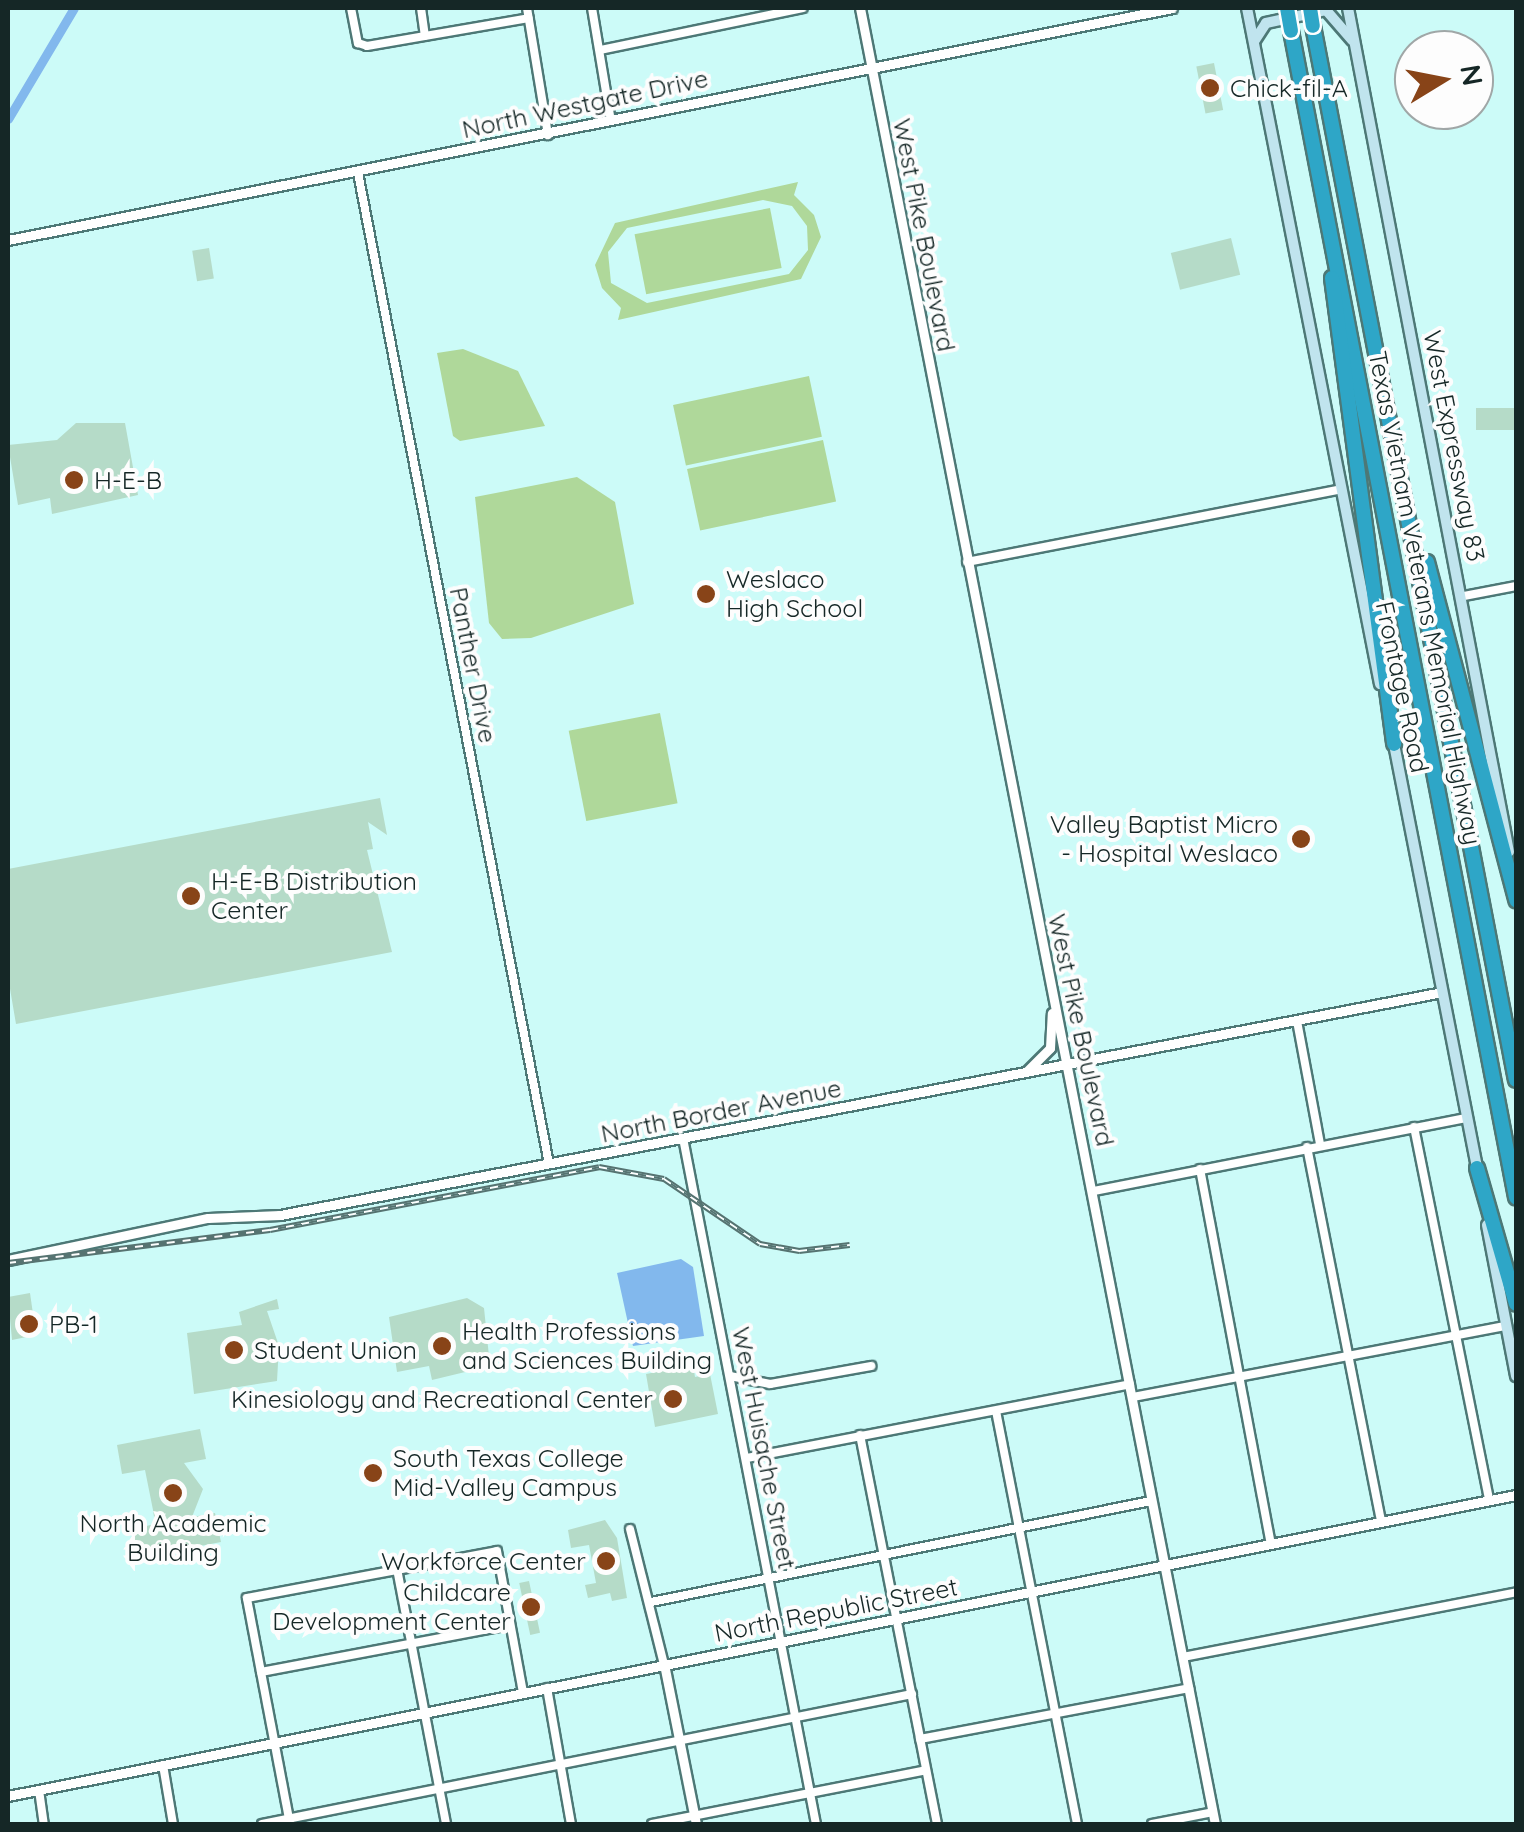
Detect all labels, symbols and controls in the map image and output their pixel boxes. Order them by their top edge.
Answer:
north arrow [1394,30,1494,130]
text: N [1453,62,1491,88]
street label: North Westgate Drive [459,63,711,145]
place label: Chick-fil-A [1230,73,1348,103]
marker: Chick-fil-A [1199,77,1221,99]
street label: West Pike Boulevard [887,116,961,354]
street label: West Expressway 83 [1417,328,1491,564]
street label: Texas Vietnam Veterans Memorial Highway [1362,348,1488,848]
place label: H-E-B [94,465,162,495]
marker: H-E-B [63,469,85,491]
place label: Weslaco High School [726,565,863,624]
marker: Weslaco High School [695,583,717,605]
street label: Panther Drive [443,585,503,745]
street label: Frontage Road [1369,599,1435,775]
place label: Valley Baptist Micro - Hospital Weslaco [1050,810,1278,869]
marker: Valley Baptist Micro - Hospital Weslaco [1288,826,1314,852]
place label: H-E-B Distribution Center [211,867,417,926]
marker: H-E-B Distribution Center [180,885,202,907]
street label: West Pike Boulevard [1042,911,1120,1149]
street label: North Border Avenue [598,1073,844,1149]
place label: PB-1 [49,1309,98,1339]
marker: PB-1 [18,1313,40,1335]
place label: Health Professions and Sciences Building [462,1317,712,1376]
street label: West Huisache Street [726,1324,802,1572]
place label: Student Union [254,1335,417,1365]
marker: Health Professions and Sciences Building [431,1335,453,1357]
marker: Student Union [223,1339,245,1361]
place label: Kinesiology and Recreational Center [231,1384,653,1414]
marker: Kinesiology and Recreational Center [662,1388,684,1410]
place label: South Texas College Mid-Valley Campus [393,1444,624,1503]
marker: South Texas College Mid-Valley Campus [362,1462,384,1484]
marker: North Academic Building [162,1482,184,1504]
place label: North Academic Building [79,1509,267,1568]
place label: Workforce Center [381,1546,586,1576]
marker: Workforce Center [595,1550,617,1572]
street label: North Republic Street [712,1572,960,1648]
place label: Childcare Development Center [272,1578,511,1637]
marker: Childcare Development Center [520,1596,542,1618]

